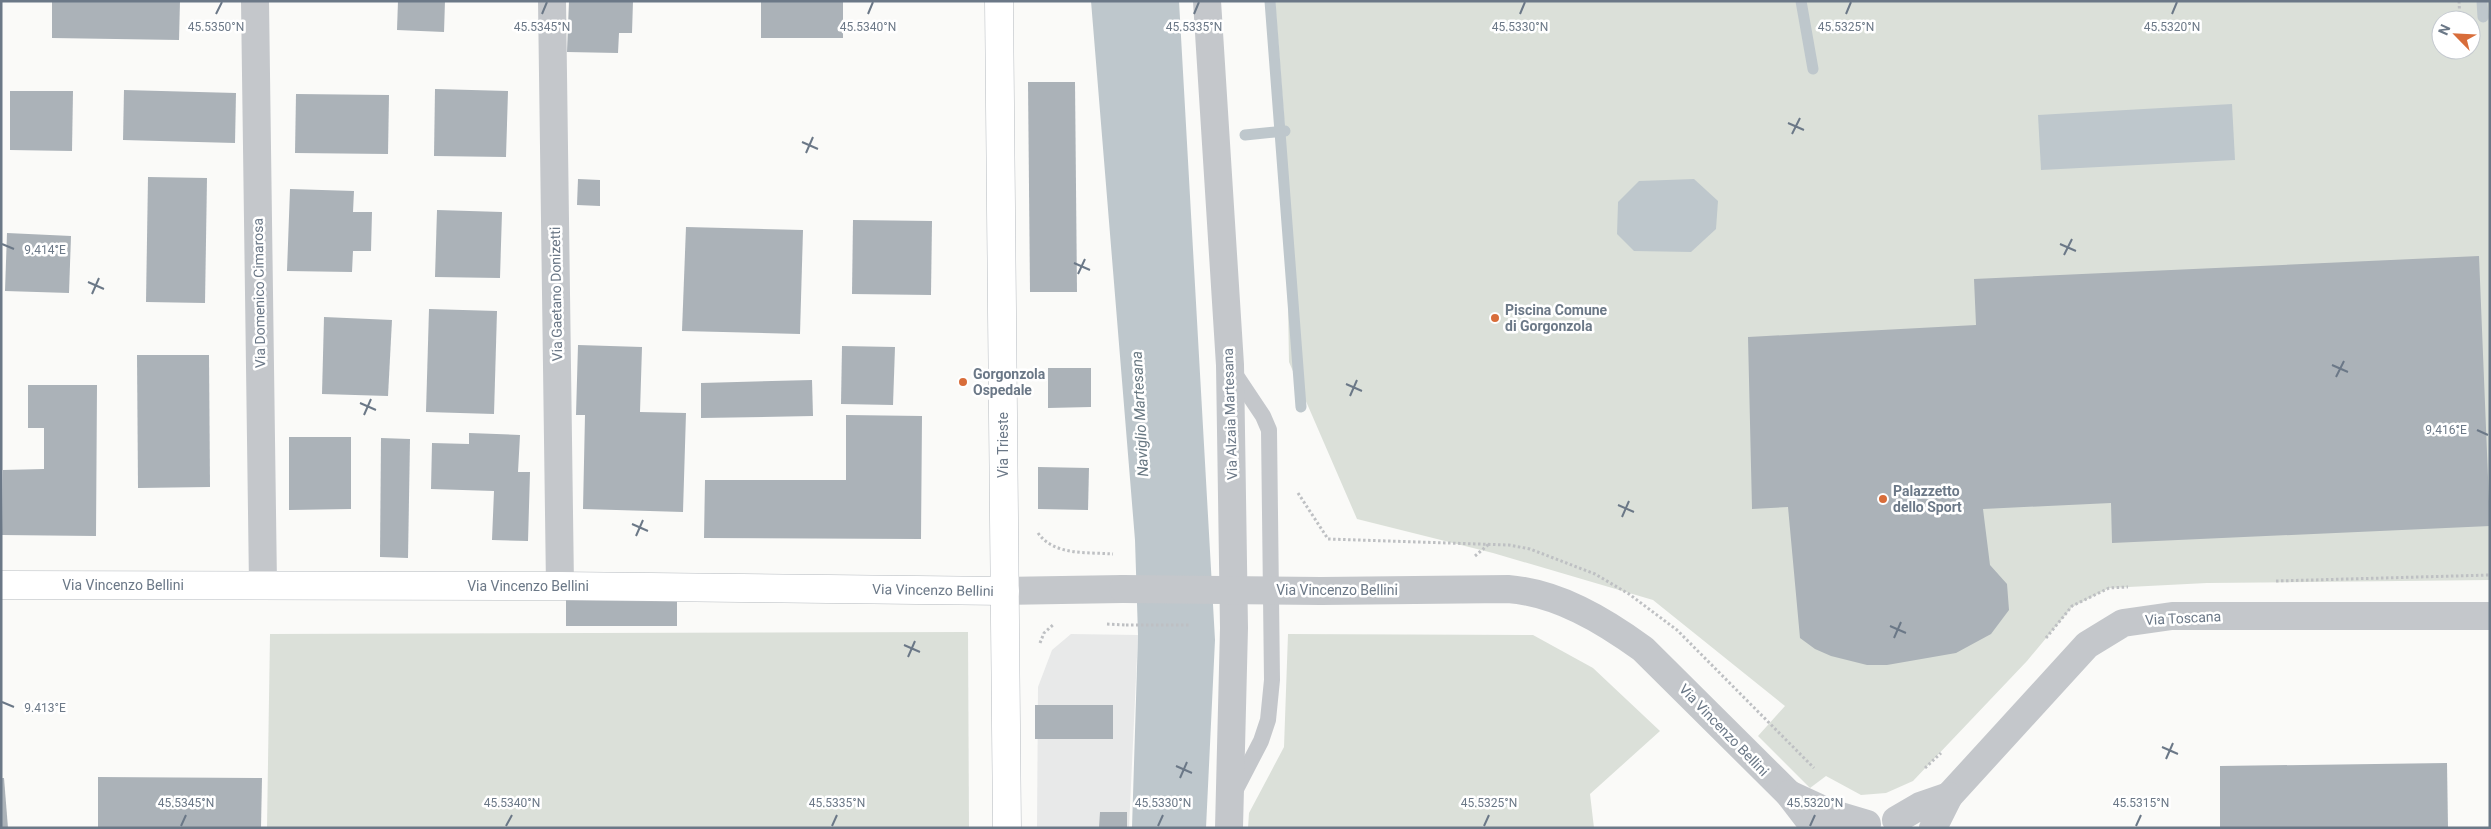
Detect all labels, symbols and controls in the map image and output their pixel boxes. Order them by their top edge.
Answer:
north arrow [2431,10,2481,60]
text: 45.5350°N [188,20,244,34]
text: 45.5345°N [514,20,570,34]
text: 45.5340°N [840,20,896,34]
text: 45.5335°N [1166,20,1222,34]
text: 45.5330°N [1492,20,1548,34]
text: 45.5325°N [1818,20,1874,34]
text: 45.5320°N [2144,20,2200,34]
text: N [2435,22,2453,37]
street label: Via Domenico Cimarosa [250,218,268,368]
street label: Via Gaetano Donizetti [547,227,565,361]
text: 9.414°E [24,243,66,257]
place label: Piscina Comune di Gorgonzola [1505,302,1608,334]
marker: Piscina Comune di Gorgonzola [1489,312,1501,324]
street label: Via Alzaia Martesana [1220,348,1240,480]
water label: Naviglio Martesana [1128,351,1152,477]
place label: Gorgonzola Ospedale [973,366,1046,398]
marker: Gorgonzola Ospedale [957,376,969,388]
street label: Via Trieste [995,412,1011,478]
text: 9.416°E [2425,423,2467,437]
place label: Palazzetto dello Sport [1893,483,1962,515]
marker: Palazzetto dello Sport [1877,493,1889,505]
street label: Via Vincenzo Bellini [62,577,184,593]
street label: Via Vincenzo Bellini [467,578,589,594]
street label: Via Vincenzo Bellini [872,581,994,599]
street label: Via Vincenzo Bellini [1276,582,1398,598]
street label: Via Toscana [2144,608,2222,628]
street label: Via Vincenzo Bellini [1676,681,1772,779]
text: 9.413°E [24,701,66,715]
text: 45.5345°N [158,796,214,810]
text: 45.5340°N [484,796,540,810]
text: 45.5335°N [809,796,865,810]
text: 45.5330°N [1135,796,1191,810]
text: 45.5325°N [1461,796,1517,810]
text: 45.5320°N [1787,796,1843,810]
text: 45.5315°N [2113,796,2169,810]

